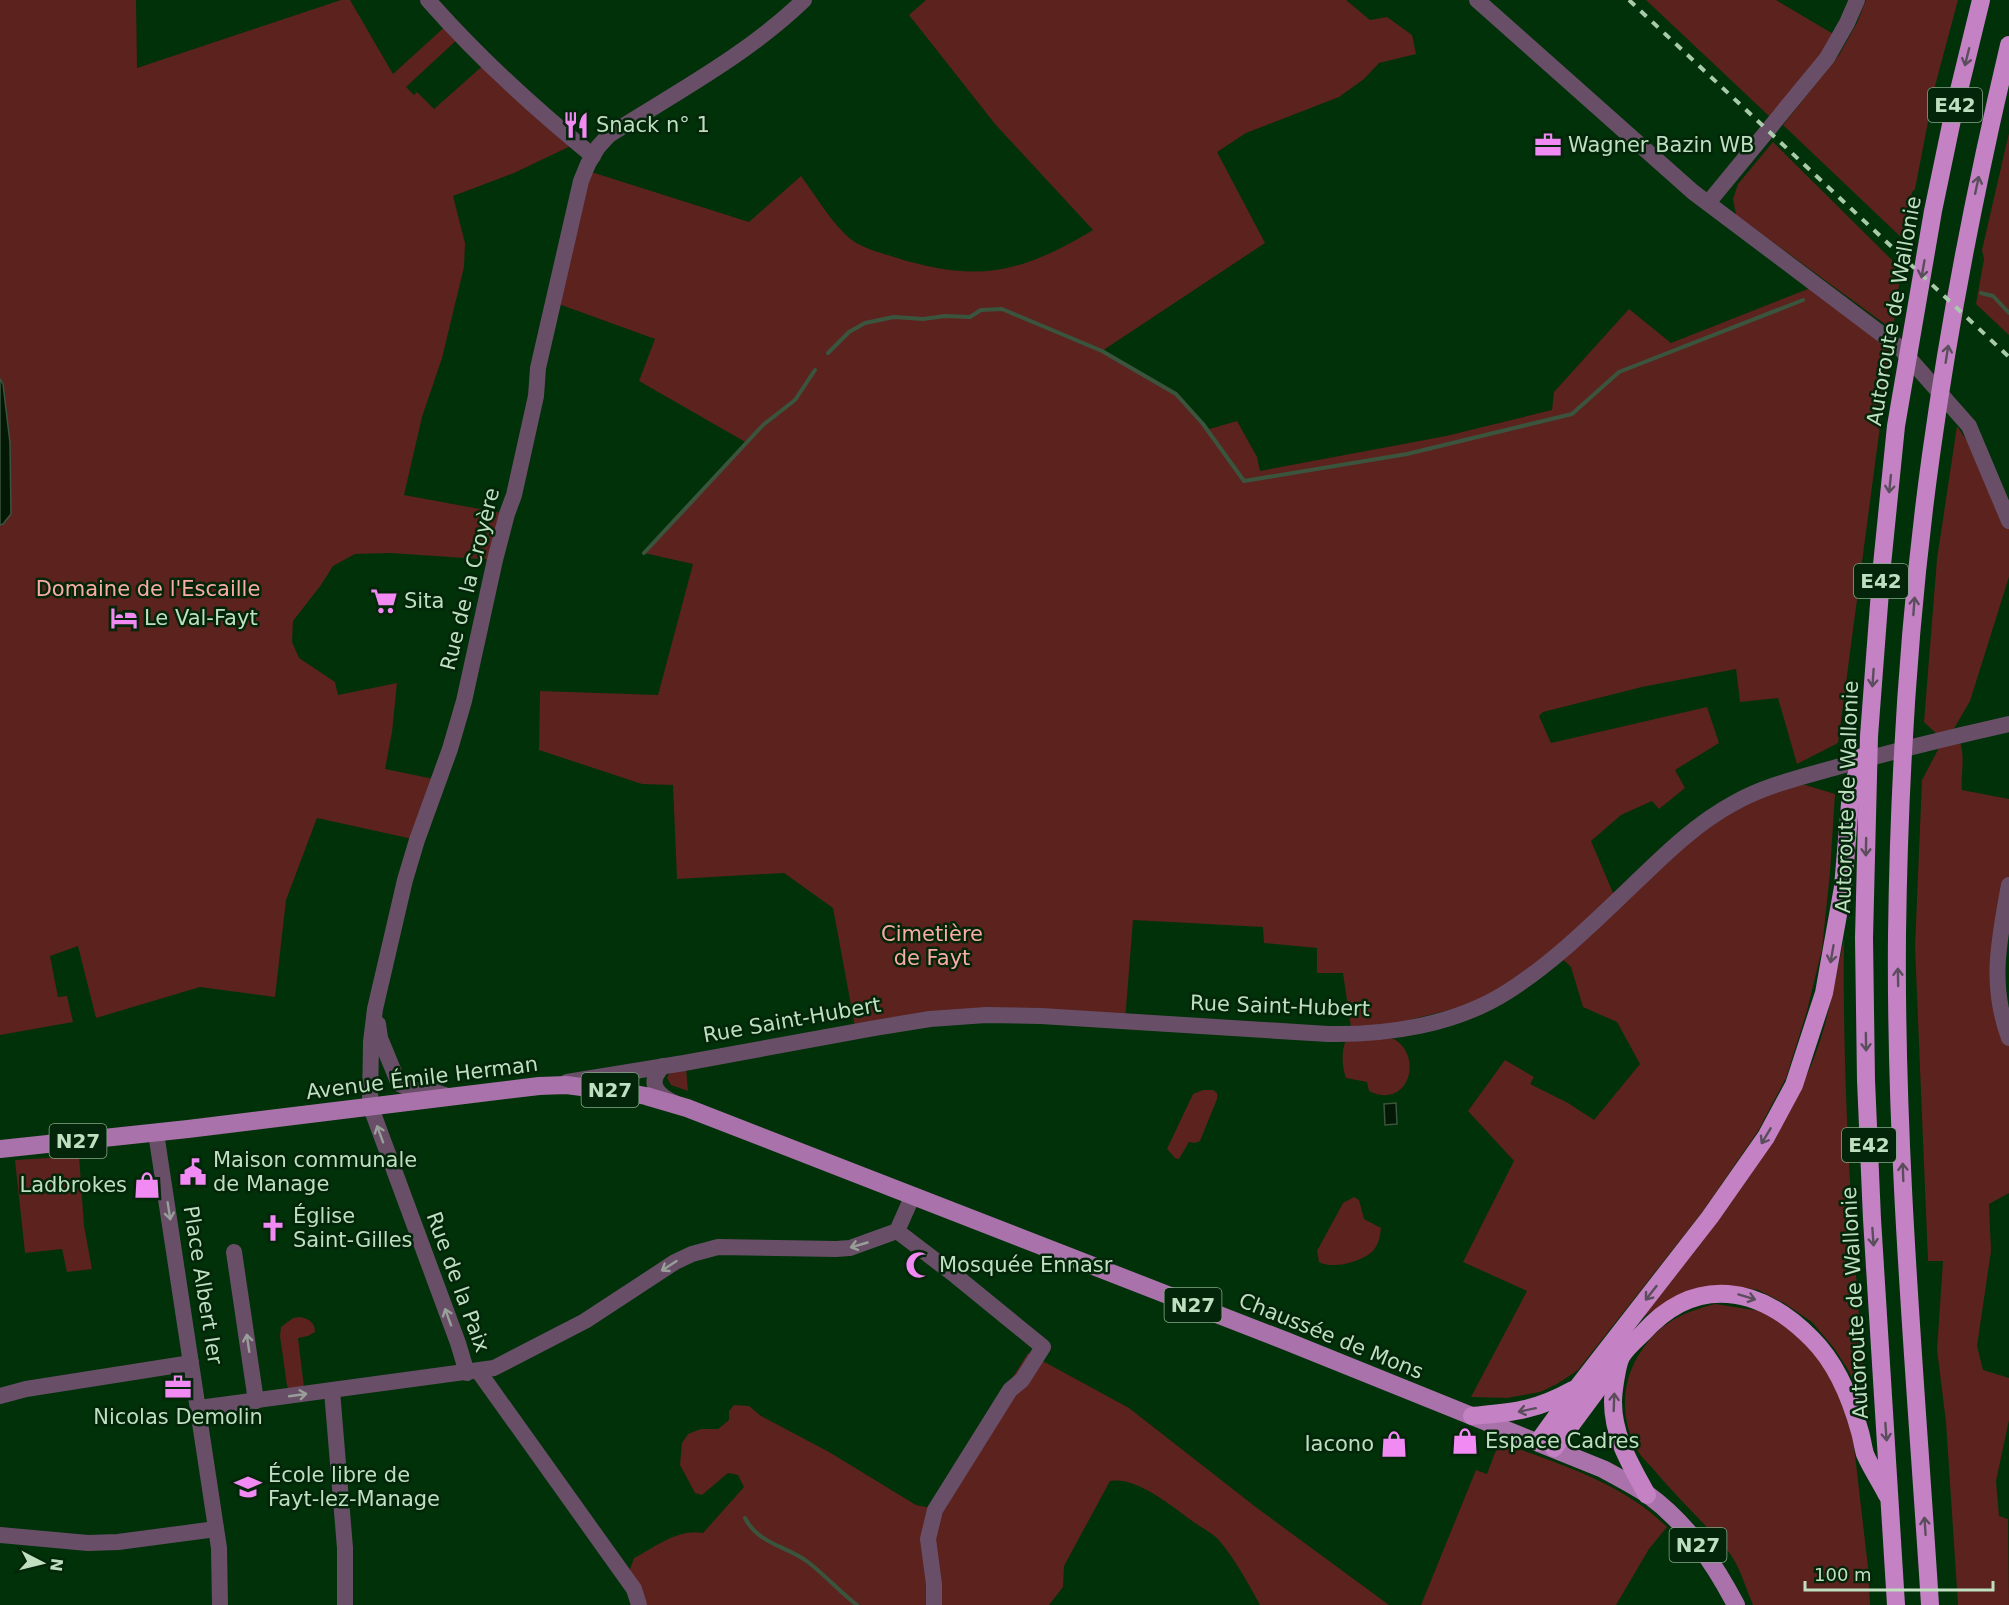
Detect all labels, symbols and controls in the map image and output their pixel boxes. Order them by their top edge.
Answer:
one-way arrow [1961,47,1973,66]
road number: E42 [1928,88,1982,122]
restaurant icon: Snack n° 1 [561,110,591,140]
place label: Snack n° 1 [596,113,710,137]
office icon: Wagner Bazin WB [1533,130,1563,160]
place label: Wagner Bazin WB [1568,133,1754,157]
one-way arrow [1972,176,1984,195]
street label: Autoroute de Wallonie [1862,194,1926,428]
one-way arrow [1917,258,1928,278]
one-way arrow [1942,345,1953,365]
one-way arrow [1884,474,1895,494]
street label: Rue de la Croyère [436,485,504,673]
road number: E42 [1854,564,1908,598]
park label: Domaine de l'Escaille [36,577,260,601]
supermarket icon: Sita [369,586,399,616]
place label: Sita [404,589,444,613]
one-way arrow [1909,597,1920,617]
hotel icon: Le Val-Fayt [109,603,139,633]
place label: Le Val-Fayt [144,606,258,630]
one-way arrow [1868,668,1879,688]
street label: Autoroute de Wallonie [1831,680,1863,914]
one-way arrow [1860,837,1872,857]
park label: Cimetière de Fayt [881,922,983,970]
one-way arrow [1826,944,1837,963]
one-way arrow [1892,967,1904,987]
street label: Rue Saint-Hubert [1190,991,1370,1021]
street label: Rue Saint-Hubert [701,993,883,1047]
one-way arrow [1860,1032,1872,1052]
street label: Avenue Émile Herman [305,1051,539,1104]
road number: N27 [582,1073,638,1107]
road number: N27 [50,1124,106,1158]
one-way arrow [374,1126,385,1144]
one-way arrow [1759,1127,1771,1144]
road number: E42 [1842,1128,1896,1162]
place label: Maison communale de Manage [213,1148,417,1196]
public building icon: Maison communale de Manage [178,1157,208,1187]
one-way arrow [1898,1162,1909,1182]
shop icon: Ladbrokes [132,1170,162,1200]
place label: Ladbrokes [19,1173,127,1197]
street label: Autoroute de Wallonie [1837,1186,1873,1420]
one-way arrow [163,1201,174,1221]
place label: Église Saint-Gilles [293,1203,413,1252]
street label: Place Albert Ier [179,1204,227,1366]
street label: Rue de la Paix [421,1208,495,1356]
church icon: Église Saint-Gilles [258,1213,288,1243]
one-way arrow [1868,1227,1879,1247]
one-way arrow [850,1240,869,1251]
mosque icon: Mosquée Ennasr [904,1250,934,1280]
place label: Mosquée Ennasr [939,1253,1113,1277]
one-way arrow [660,1260,677,1273]
one-way arrow [1644,1285,1657,1301]
road number: N27 [1164,1288,1222,1322]
street label: Chaussée de Mons [1235,1288,1427,1384]
one-way arrow [1737,1292,1756,1303]
one-way arrow [442,1308,453,1327]
one-way arrow [242,1334,253,1353]
office icon: Nicolas Demolin [163,1372,193,1402]
one-way arrow [288,1389,308,1400]
one-way arrow [1608,1392,1620,1412]
one-way arrow [1517,1404,1536,1416]
place label: Nicolas Demolin [93,1405,263,1429]
one-way arrow [1880,1421,1891,1441]
shop icon: Espace Cadres [1450,1426,1480,1456]
shop icon: Iacono [1379,1429,1409,1459]
place label: Espace Cadres [1485,1429,1639,1453]
place label: Iacono [1304,1432,1374,1456]
place label: École libre de Fayt-lez-Manage [268,1462,440,1511]
school or university icon: École libre de Fayt-lez-Manage [233,1472,263,1502]
one-way arrow [1919,1516,1930,1536]
road number: N27 [1670,1528,1726,1562]
north arrow [12,1533,72,1593]
scale bar [1805,1554,1992,1592]
text: N [46,1557,67,1573]
text: 100 m [1814,1564,1872,1585]

